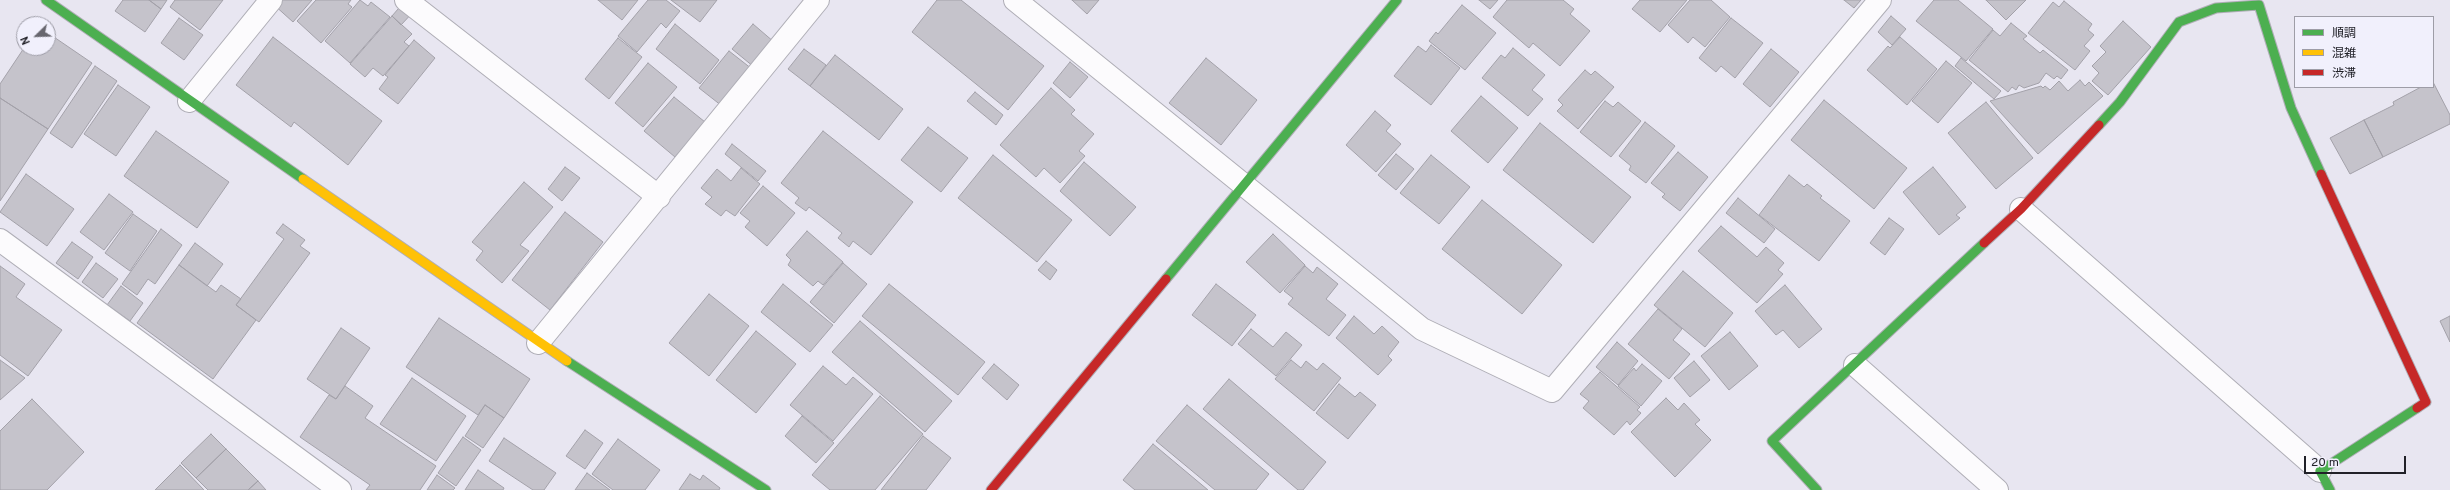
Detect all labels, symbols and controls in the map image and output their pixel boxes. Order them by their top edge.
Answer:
north arrow [16,16,56,56]
legend [2294,16,2434,88]
text: 順調 [2332,26,2356,42]
text: N [18,34,34,47]
text: 混雑 [2332,46,2356,62]
text: 渋滞 [2332,66,2356,82]
scale bar [2306,448,2408,474]
text: 20 m [2311,455,2339,471]

